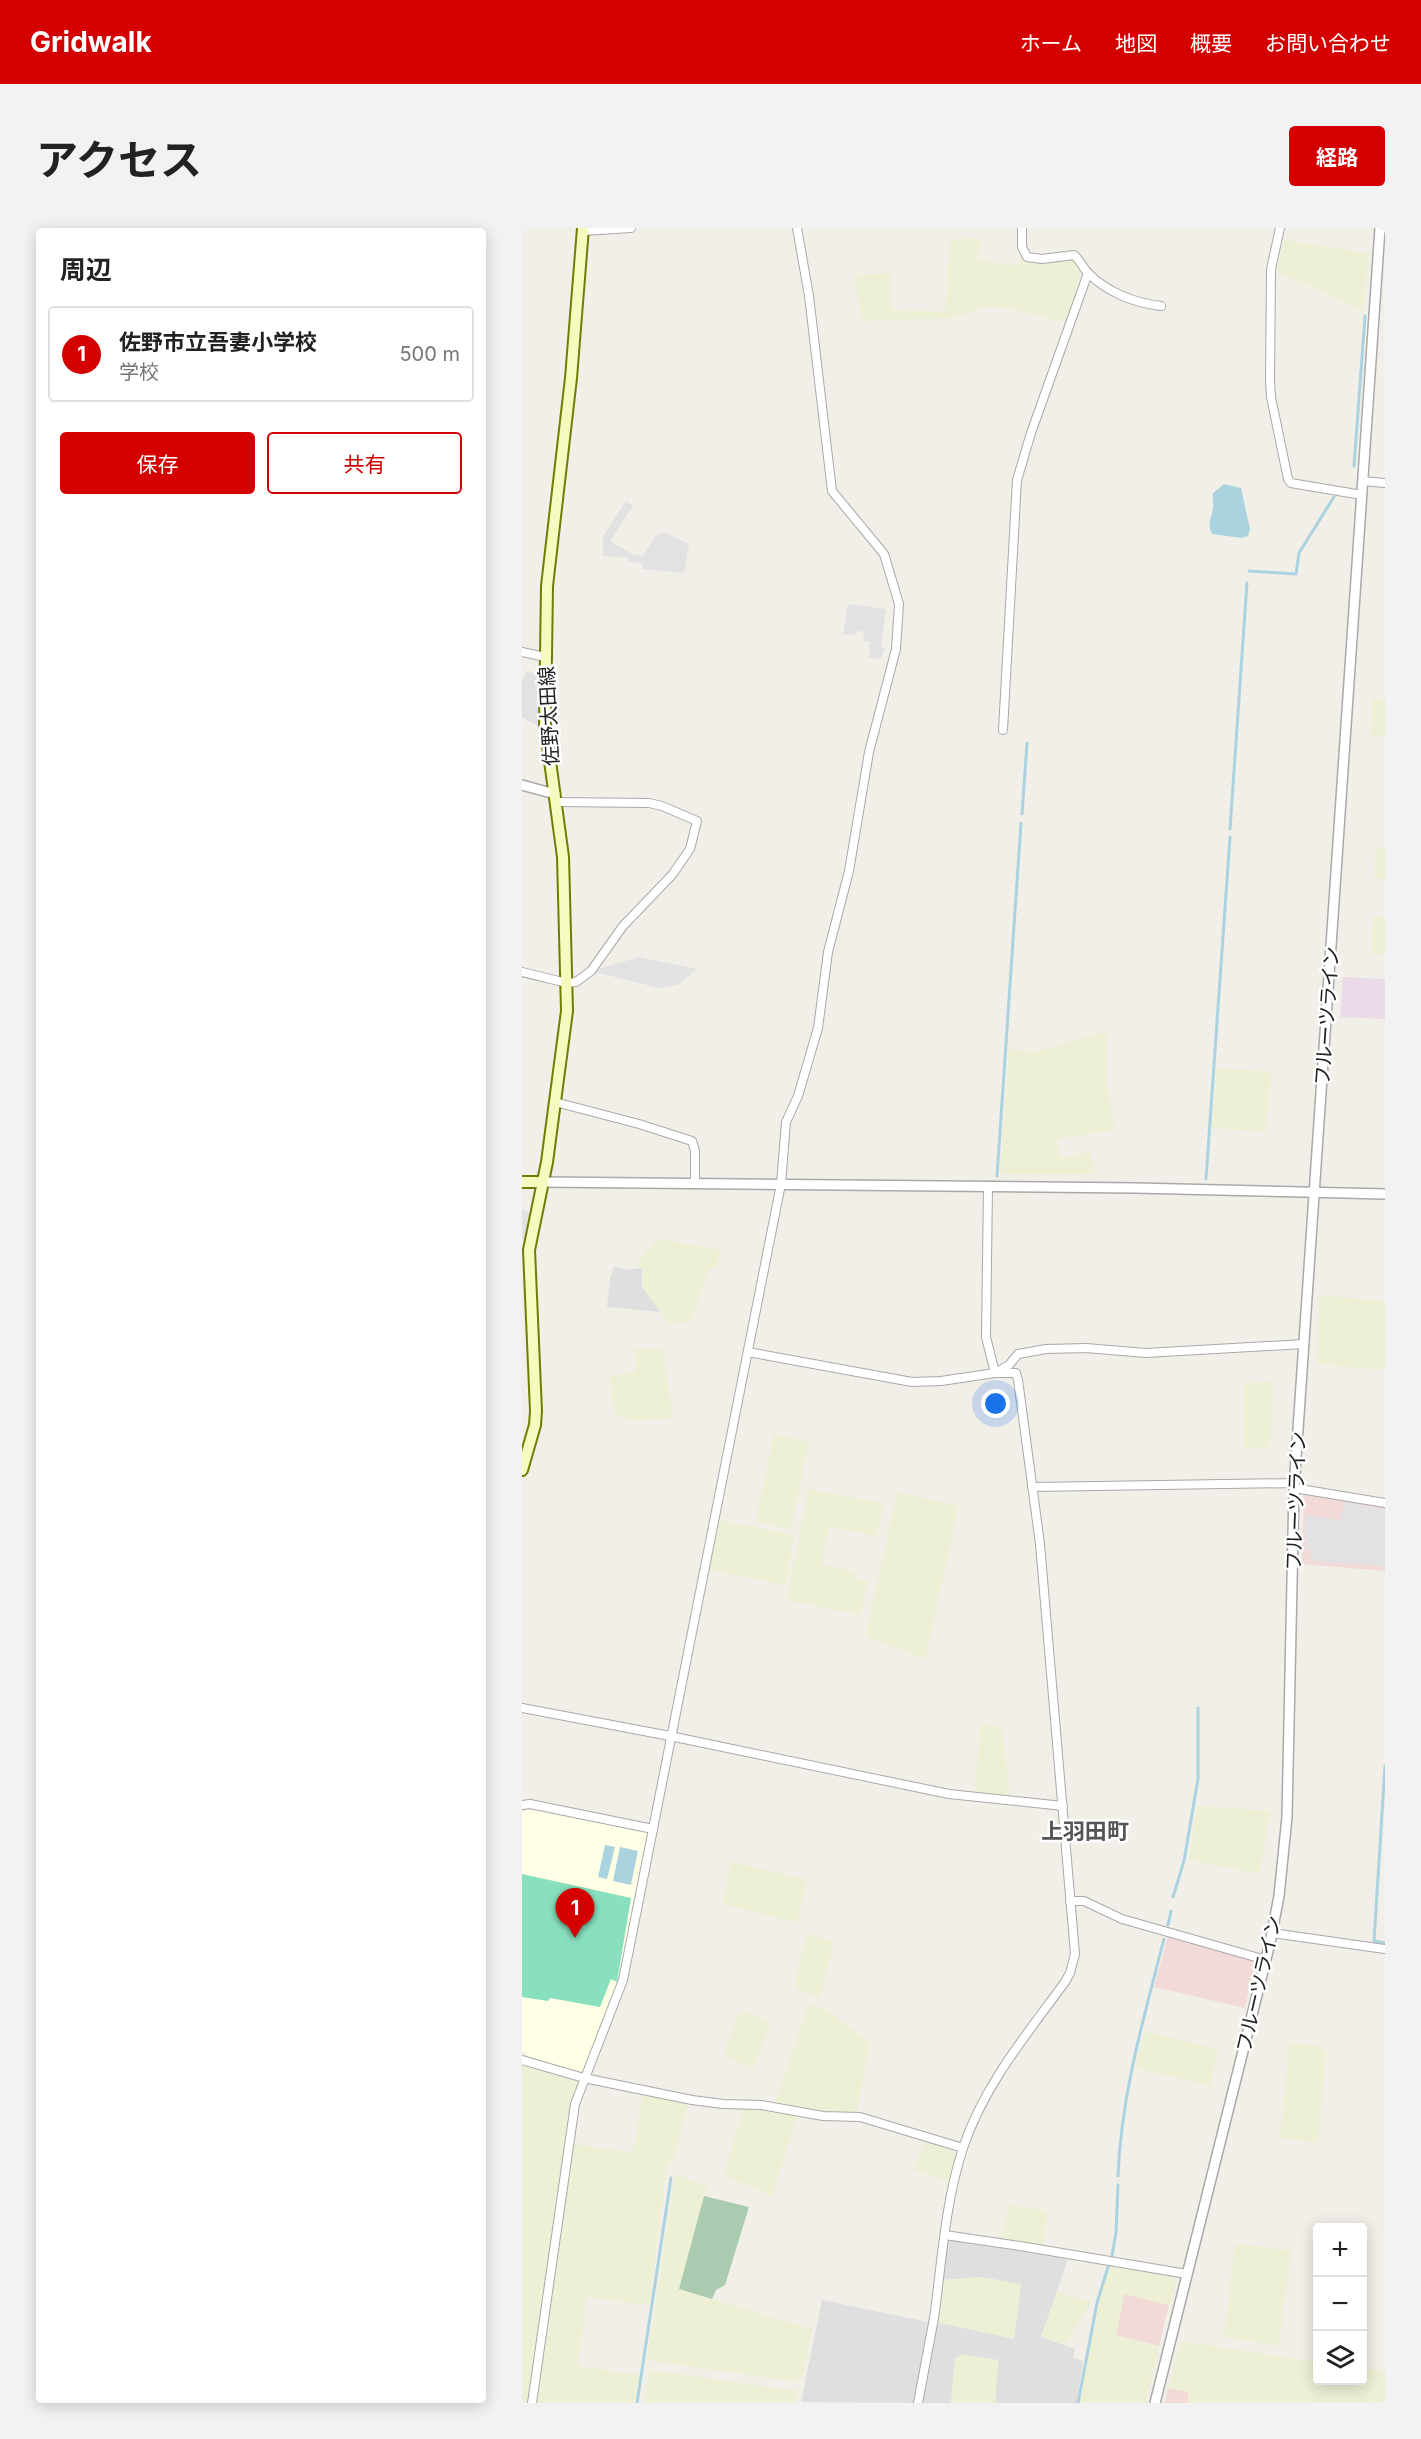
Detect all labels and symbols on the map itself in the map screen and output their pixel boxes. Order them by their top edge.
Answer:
street label: 佐野太田線 [534,665,564,767]
street label: フルーツライン [1310,946,1344,1086]
your location [981,1389,1010,1418]
street label: フルーツライン [1282,1431,1310,1571]
district label: 上羽田町 [1041,1818,1129,1844]
pin: 1 [556,1888,594,1938]
street label: フルーツライン [1232,1913,1286,2055]

